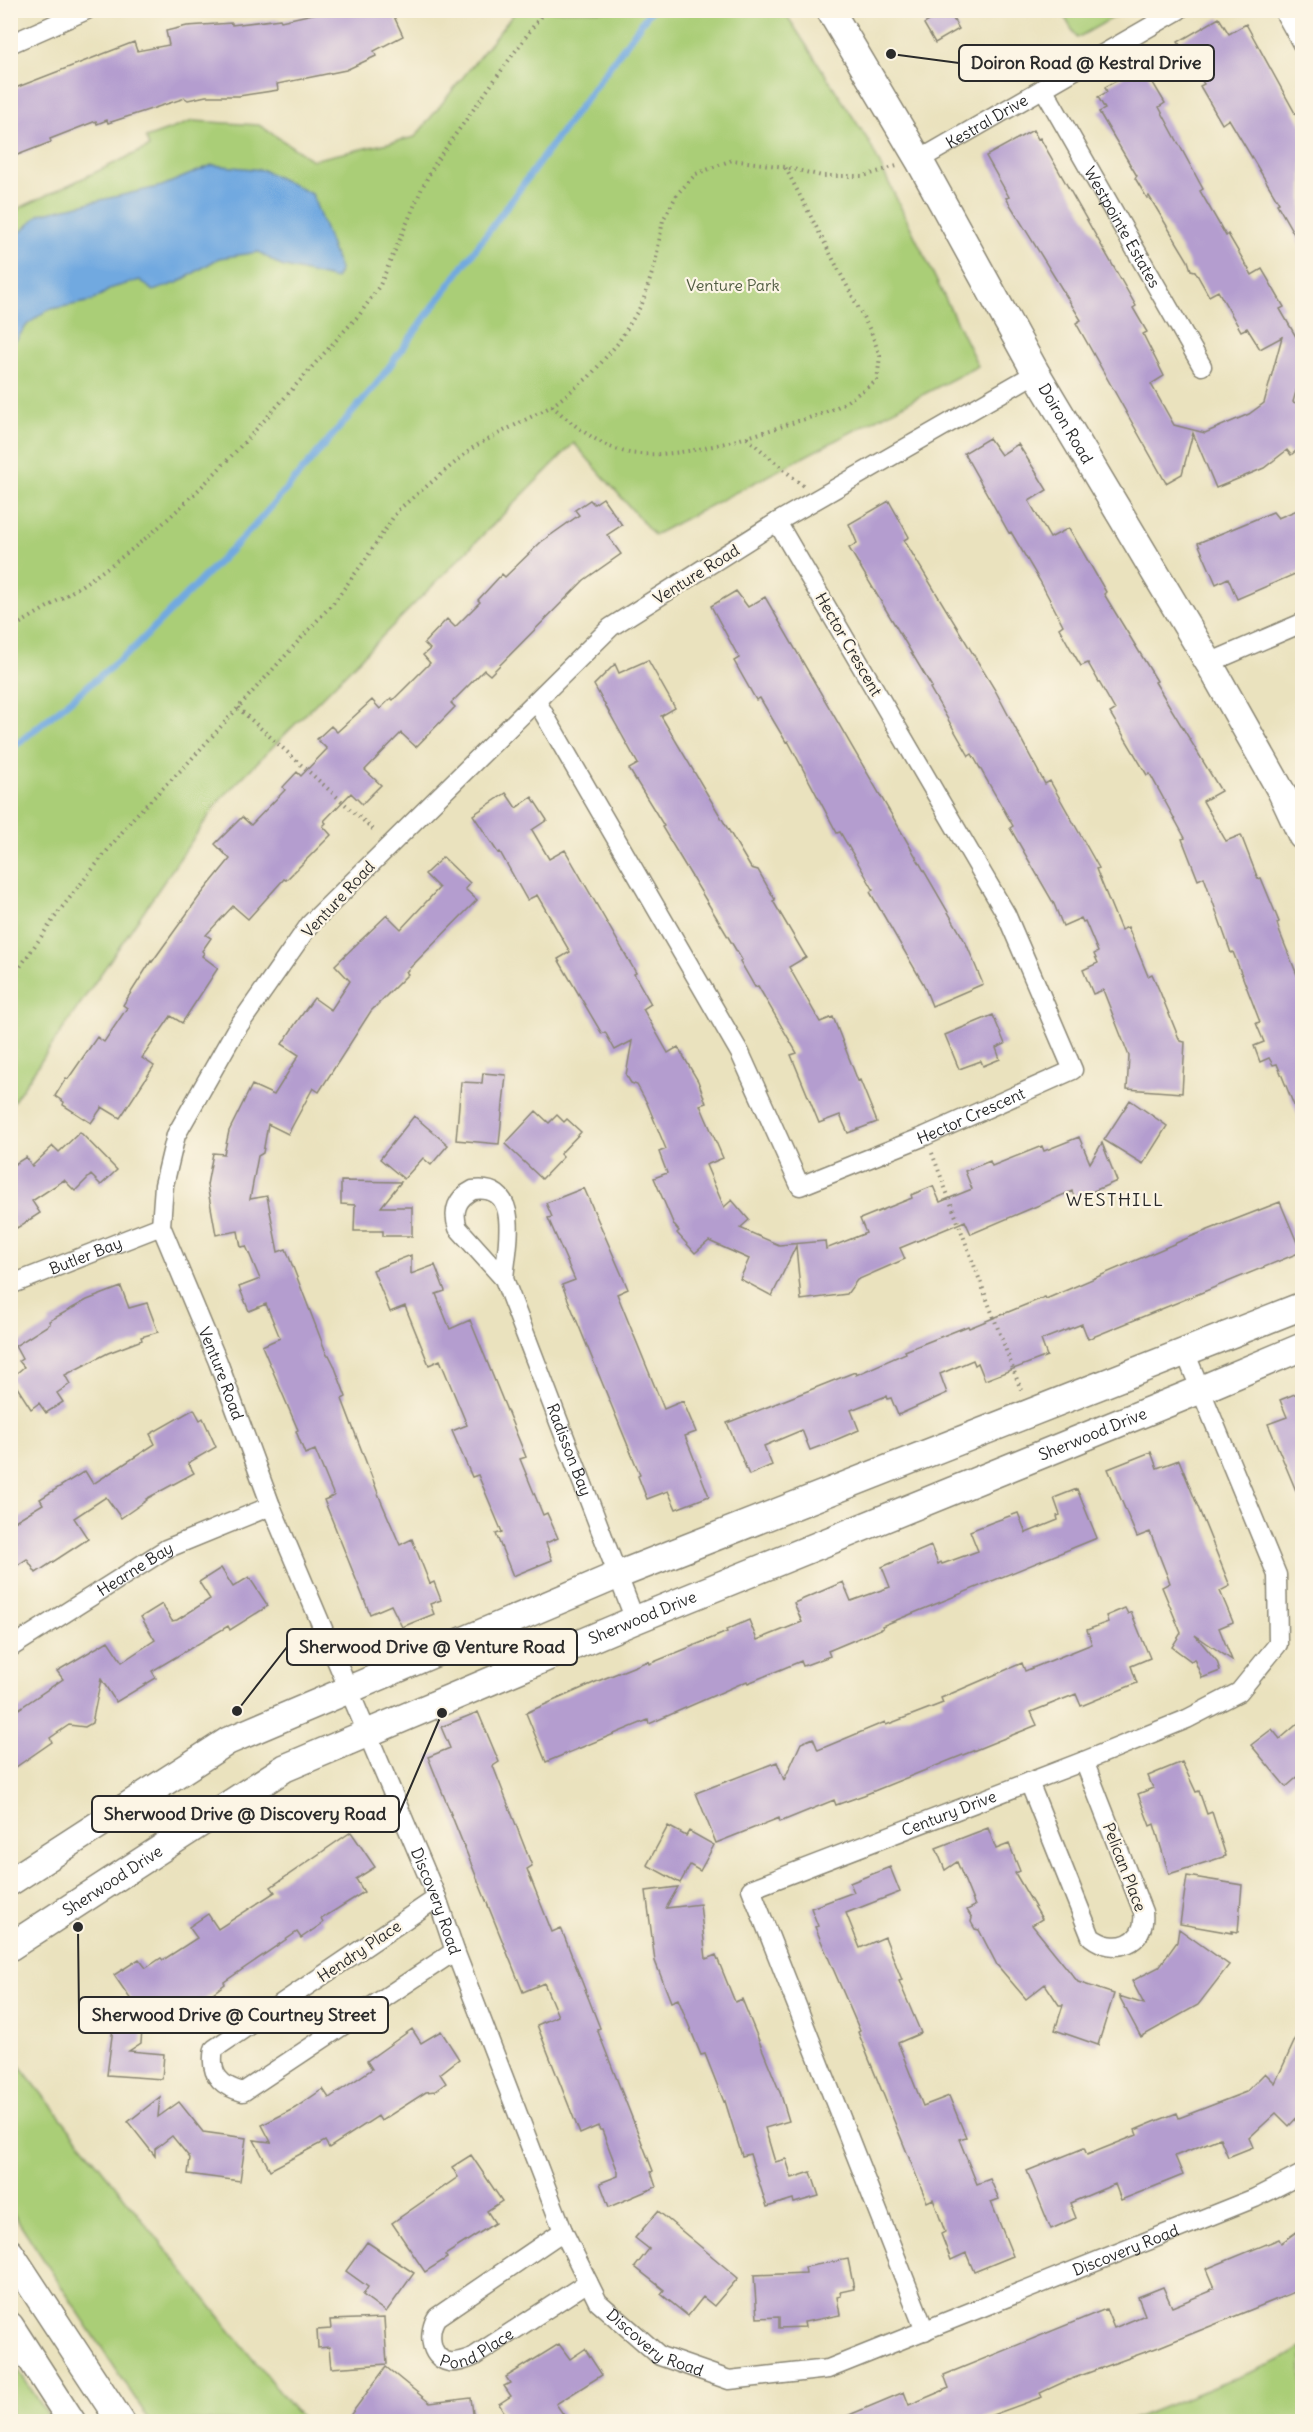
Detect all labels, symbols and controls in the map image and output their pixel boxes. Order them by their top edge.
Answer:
callout: Doiron Road @ Kestral Drive [959,45,1214,81]
text: Doiron Road @ Kestral Drive [971,51,1202,74]
street label: Kestral Drive [942,89,1031,153]
street label: Westpointe Estates [1080,163,1165,291]
park label: Venture Park [686,275,780,295]
street label: Doiron Road [1034,380,1098,467]
street label: Venture Road [649,540,743,608]
street label: Hector Crescent [811,589,887,700]
street label: Venture Road [297,856,379,942]
street label: Hector Crescent [914,1083,1028,1148]
district label: WESTHILL [1066,1188,1164,1211]
street label: Butler Bay [46,1232,125,1279]
street label: Venture Road [194,1324,248,1422]
street label: Radisson Bay [543,1401,596,1499]
street label: Sherwood Drive [1035,1403,1149,1465]
street label: Hearne Bay [93,1537,176,1600]
street label: Sherwood Drive [585,1586,699,1649]
callout: Sherwood Drive @ Venture Road [287,1629,577,1665]
text: Sherwood Drive @ Venture Road [299,1635,565,1658]
street label: Century Drive [899,1786,999,1840]
callout: Sherwood Drive @ Discovery Road [92,1796,399,1832]
text: Sherwood Drive @ Discovery Road [104,1802,387,1825]
street label: Pelican Place [1099,1820,1151,1914]
street label: Sherwood Drive [59,1841,166,1920]
street label: Discovery Road [407,1845,465,1957]
street label: Hendry Place [313,1916,405,1986]
callout: Sherwood Drive @ Courtney Street [79,1997,388,2033]
text: Sherwood Drive @ Courtney Street [92,2003,377,2026]
street label: Discovery Road [1069,2220,1181,2280]
street label: Discovery Road [603,2304,706,2380]
street label: Pond Place [437,2323,517,2372]

